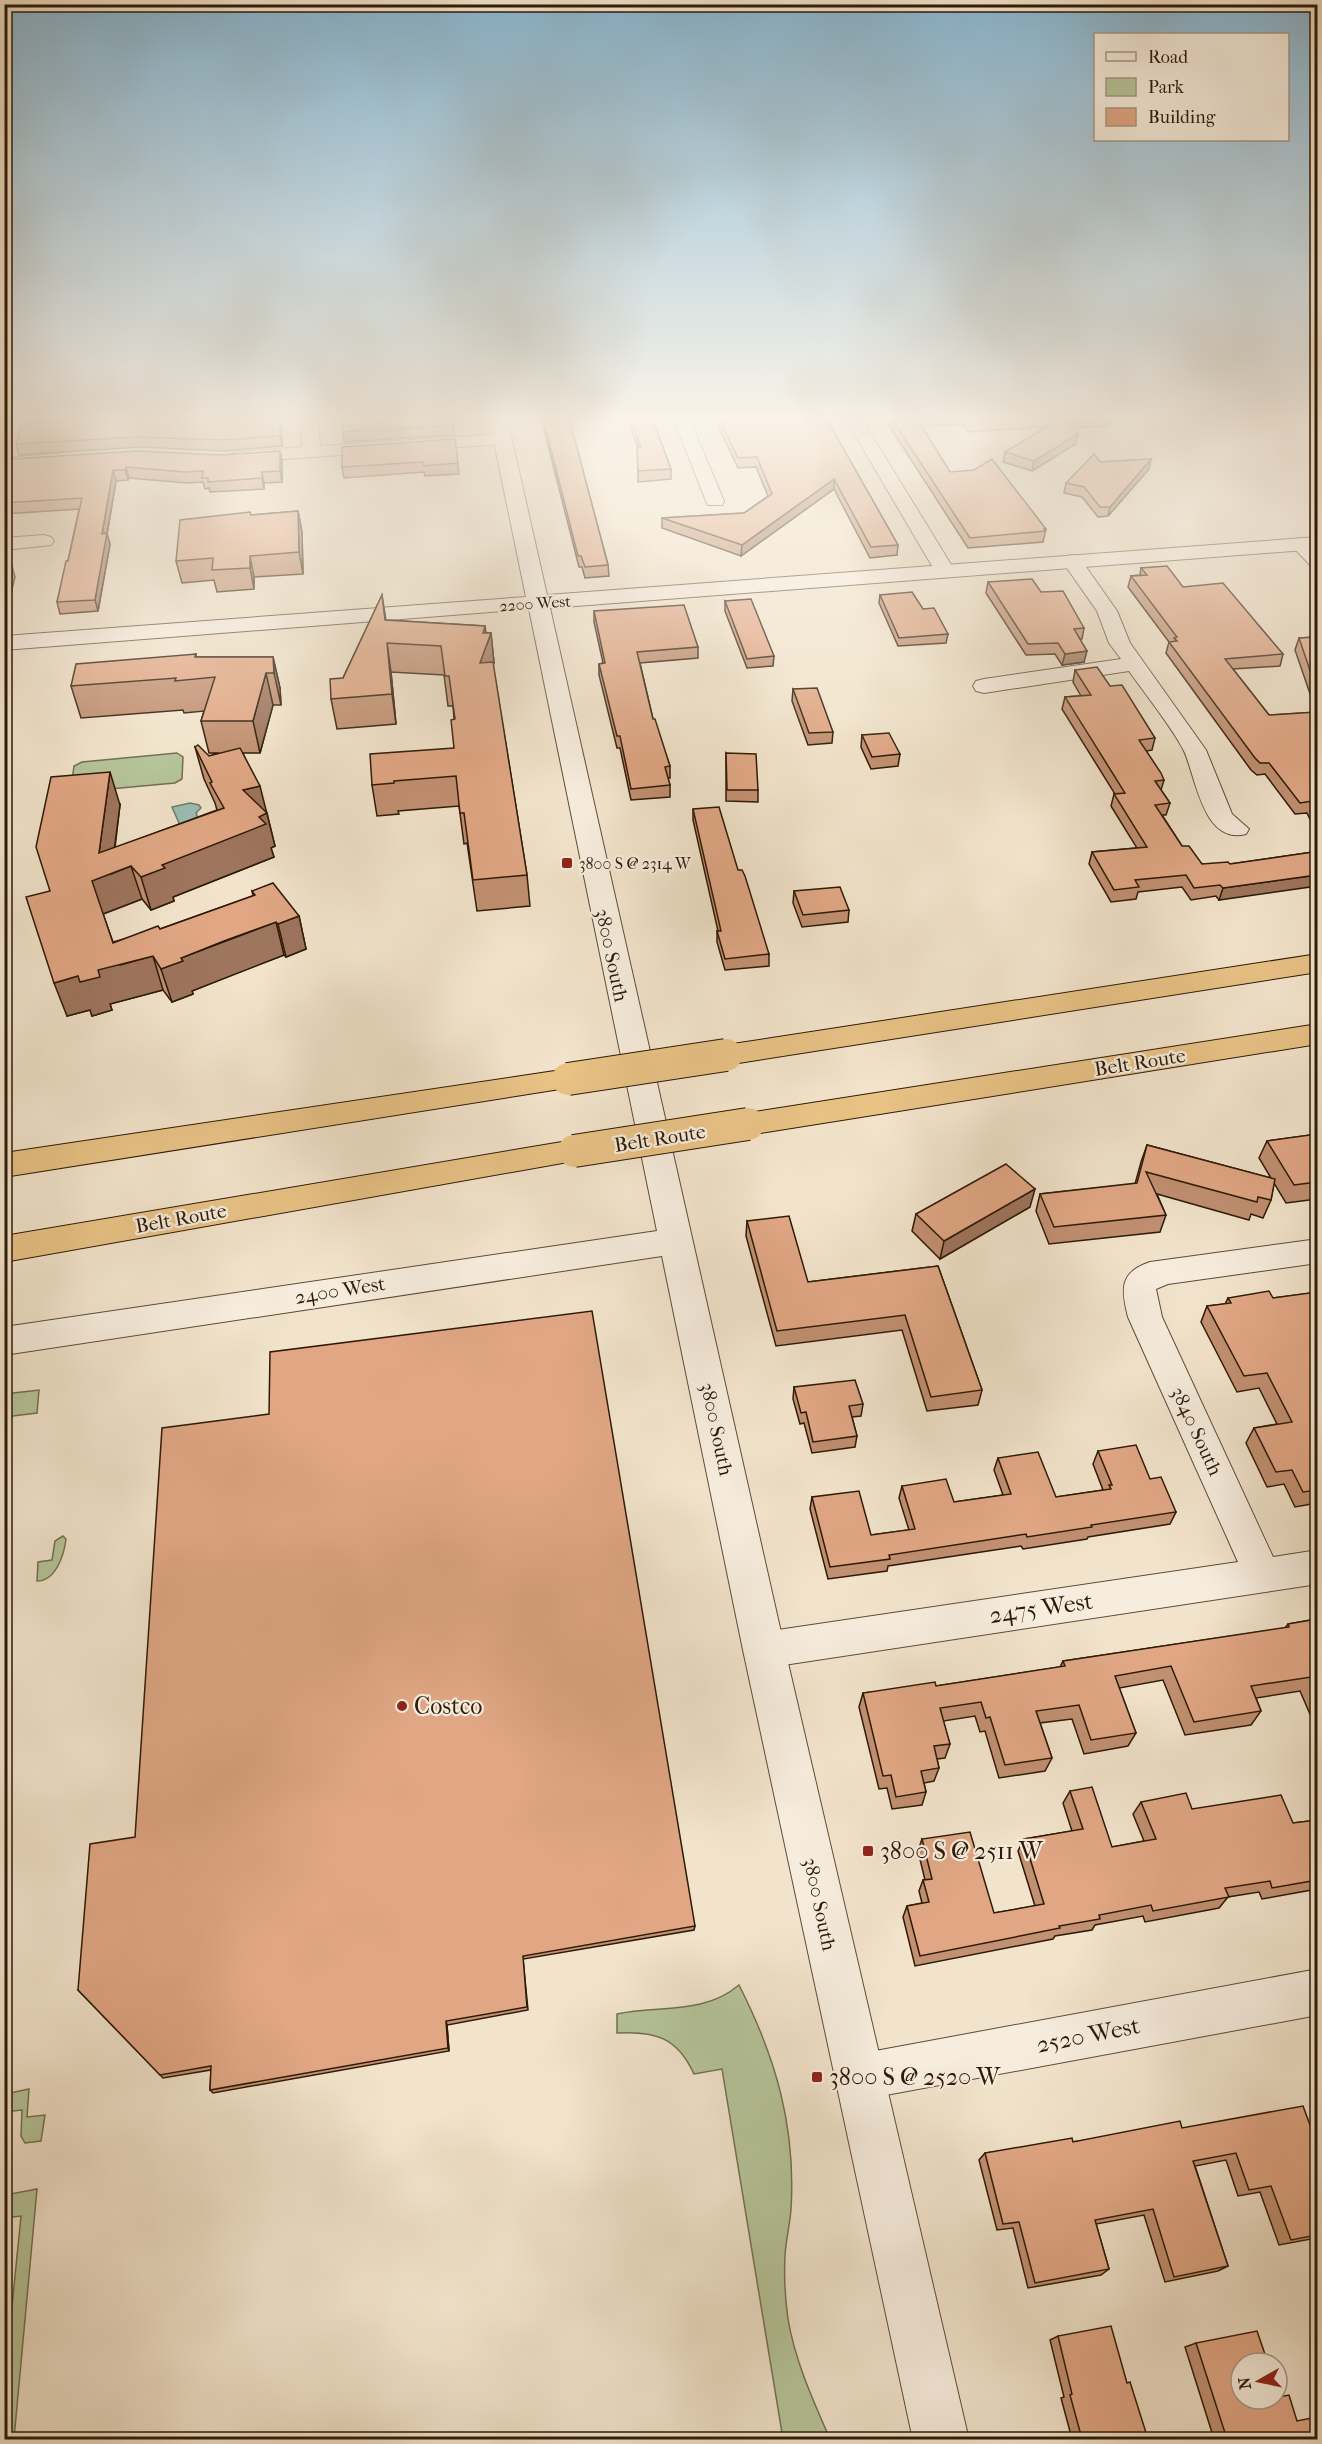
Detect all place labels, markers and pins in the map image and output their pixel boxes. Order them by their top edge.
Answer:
place label: 3800 S @ 2314 W [579,854,692,873]
marker: 3800 S @ 2314 W [560,856,574,870]
place label: Costco [414,1692,483,1720]
marker: Costco [395,1699,409,1713]
place label: 3800 S @ 2511 W [880,1837,1044,1865]
marker: 3800 S @ 2511 W [861,1844,875,1858]
place label: 3800 S @ 2520 W [829,2063,1002,2091]
marker: 3800 S @ 2520 W [810,2070,824,2084]

